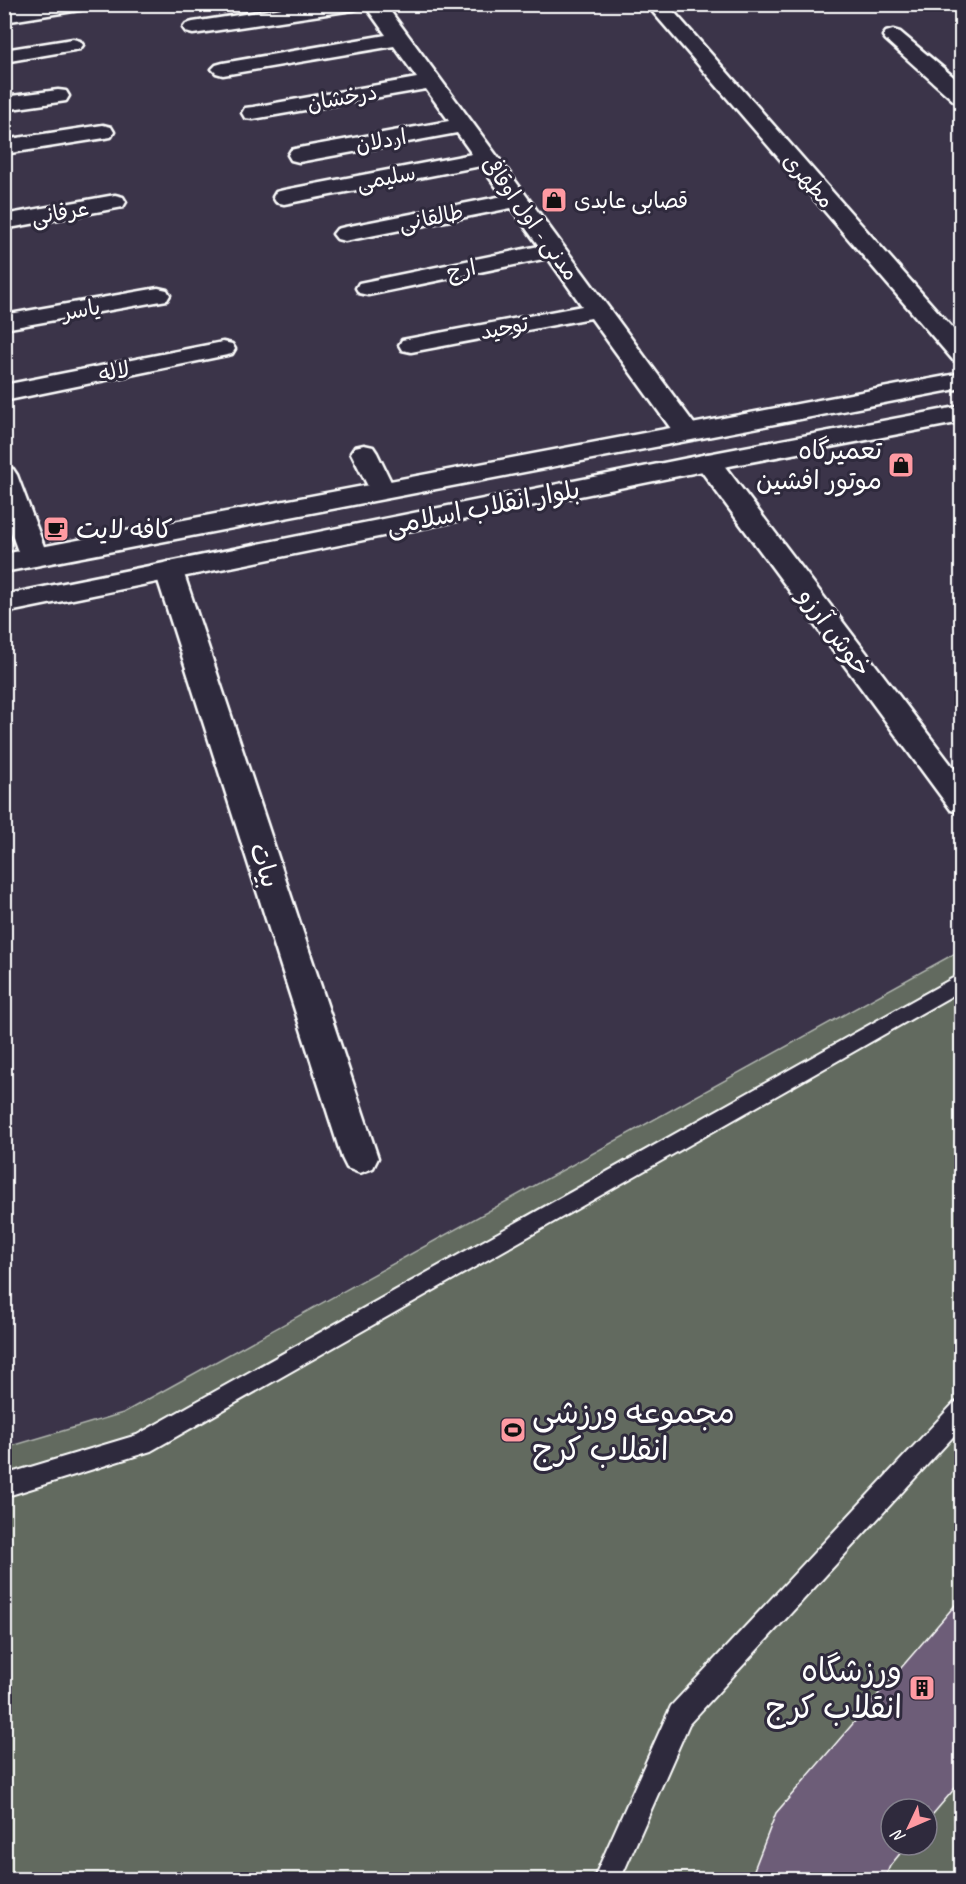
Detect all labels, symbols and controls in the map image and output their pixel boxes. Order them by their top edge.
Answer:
street label: درخشان [305,78,380,118]
street label: اردلان [353,123,409,159]
street label: مطهری [777,147,840,214]
street label: مدنی - اول اوقافی [476,150,585,286]
street label: سلیمی [354,159,418,197]
shop icon: قصابی عابدی [539,185,569,215]
place label: قصابی عابدی [574,187,688,215]
street label: عرفانی [29,194,91,232]
street label: طالقانی [396,198,466,238]
street label: ارج [444,253,479,287]
street label: یاسر [58,293,103,327]
street label: توحید [478,309,531,346]
street label: لاله [96,355,132,389]
place label: تعمیرگاه موتور افشین [756,434,882,497]
shop icon: تعمیرگاه موتور افشین [886,450,916,480]
street label: بلوار انقلاب اسلامی [384,473,583,542]
place label: کافه لایت [76,513,173,546]
cafe icon: کافه لایت [41,514,71,544]
street label: خوش آرزو [789,580,879,684]
street label: بیات [242,839,287,892]
place label: مجموعه ورزشی انقلاب کرج [532,1392,735,1471]
sports icon: مجموعه ورزشی انقلاب کرج [498,1415,528,1445]
place label: ورزشگاه انقلاب کرج [765,1650,902,1729]
building icon: ورزشگاه انقلاب کرج [907,1673,937,1703]
north arrow [879,1797,939,1857]
text: N [886,1824,910,1847]

